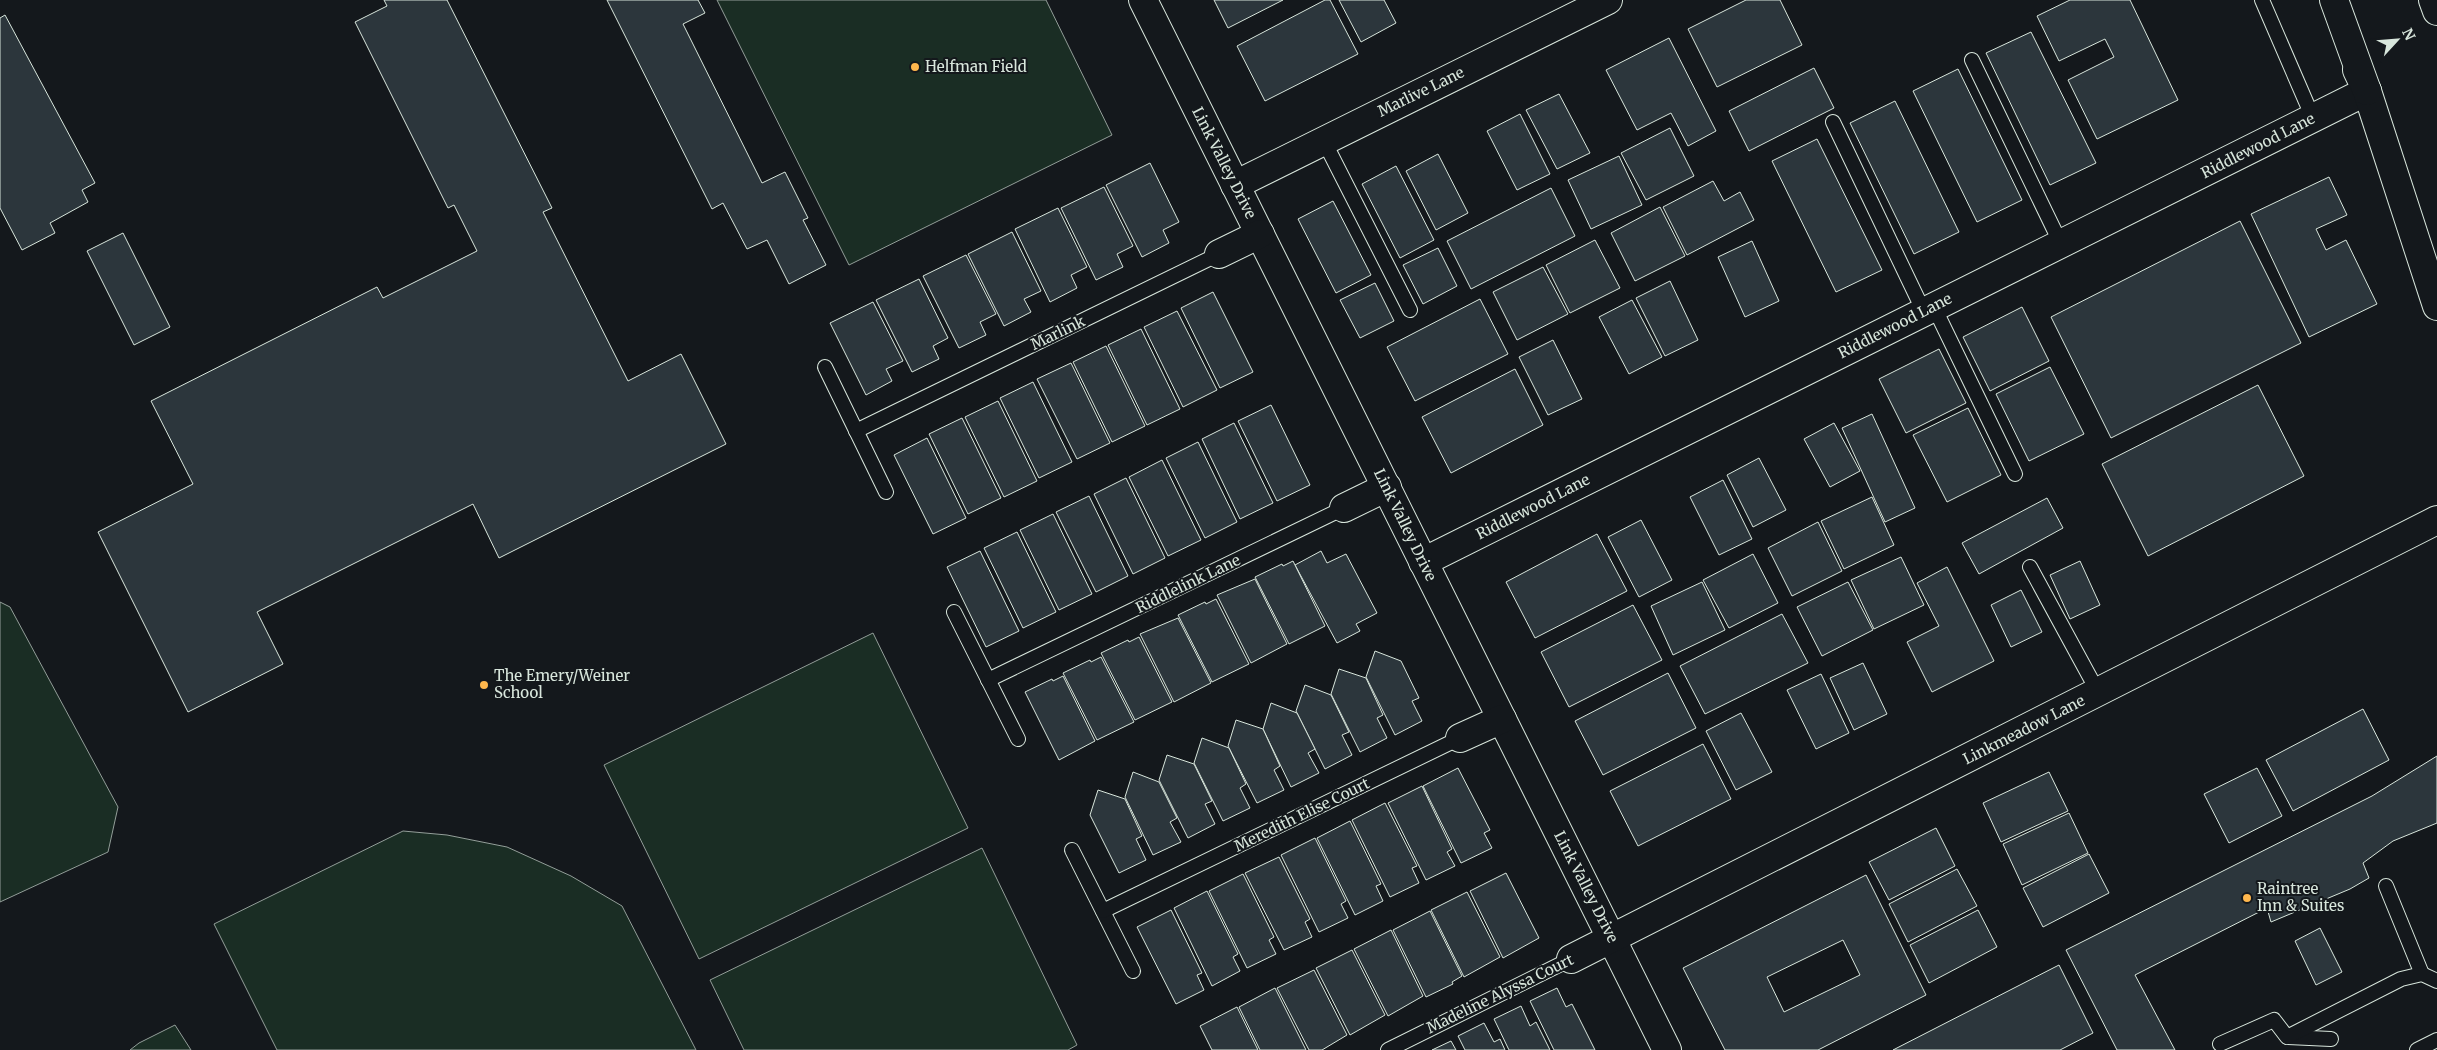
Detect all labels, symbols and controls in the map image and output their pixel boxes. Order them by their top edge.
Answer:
north arrow [2372,15,2422,65]
text: N [2398,25,2419,43]
place label: Helfman Field [925,57,1027,76]
marker: Helfman Field [909,61,921,73]
street label: Marlive Lane [1374,62,1467,121]
street label: Link Valley Drive [1188,104,1261,222]
street label: Riddlewood Lane [2198,109,2318,182]
street label: Riddlewood Lane [1835,289,1955,362]
street label: Marlink [1027,311,1089,354]
street label: Link Valley Drive [1370,465,1441,584]
street label: Riddlewood Lane [1473,470,1593,543]
street label: Riddlelink Lane [1132,550,1243,617]
place label: The Emery/Weiner School [494,666,630,702]
marker: The Emery/Weiner School [478,679,490,691]
street label: Linkmeadow Lane [1960,691,2088,768]
street label: Meredith Elise Court [1231,773,1373,856]
street label: Link Valley Drive [1550,828,1623,946]
place label: Raintree Inn & Suites [2257,879,2344,915]
marker: Raintree Inn & Suites [2241,892,2253,904]
street label: Madeline Alyssa Court [1423,950,1577,1037]

